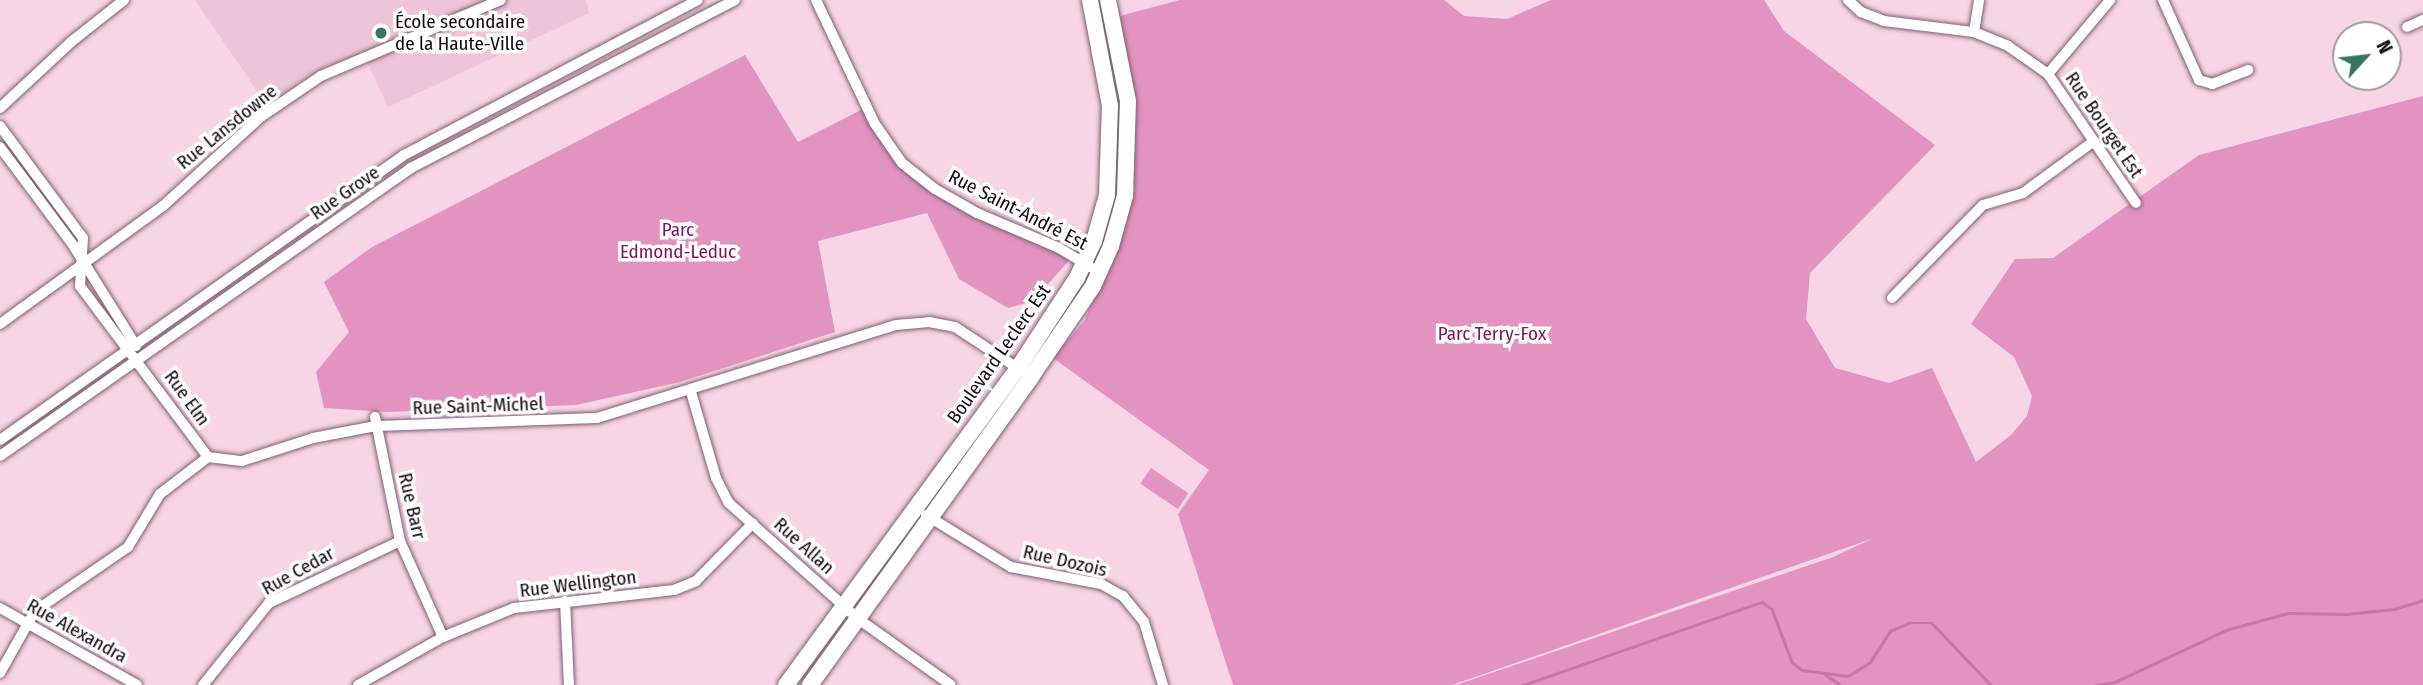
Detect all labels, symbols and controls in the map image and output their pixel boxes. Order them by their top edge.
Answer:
place label: École secondaire de la Haute-Ville [395,11,525,55]
north arrow [2332,21,2402,91]
marker: École secondaire de la Haute-Ville [373,25,389,41]
text: N [2372,37,2397,57]
street label: Rue Bourget Est [2060,68,2148,182]
street label: Rue Lansdowne [172,80,282,174]
street label: Rue Grove [306,161,384,225]
street label: Rue Saint-André Est [945,165,1091,255]
park label: Parc Edmond-Leduc [620,219,736,263]
street label: Boulevard Leclerc Est [942,280,1056,428]
park label: Parc Terry-Fox [1438,323,1546,345]
street label: Rue Elm [159,366,215,430]
street label: Rue Saint-Michel [412,392,544,420]
street label: Rue Barr [393,471,431,541]
street label: Rue Allan [769,513,839,579]
street label: Rue Dozois [1021,540,1109,582]
street label: Rue Cedar [258,542,338,600]
street label: Rue Wellington [518,566,638,602]
street label: Rue Alexandra [23,594,131,668]

